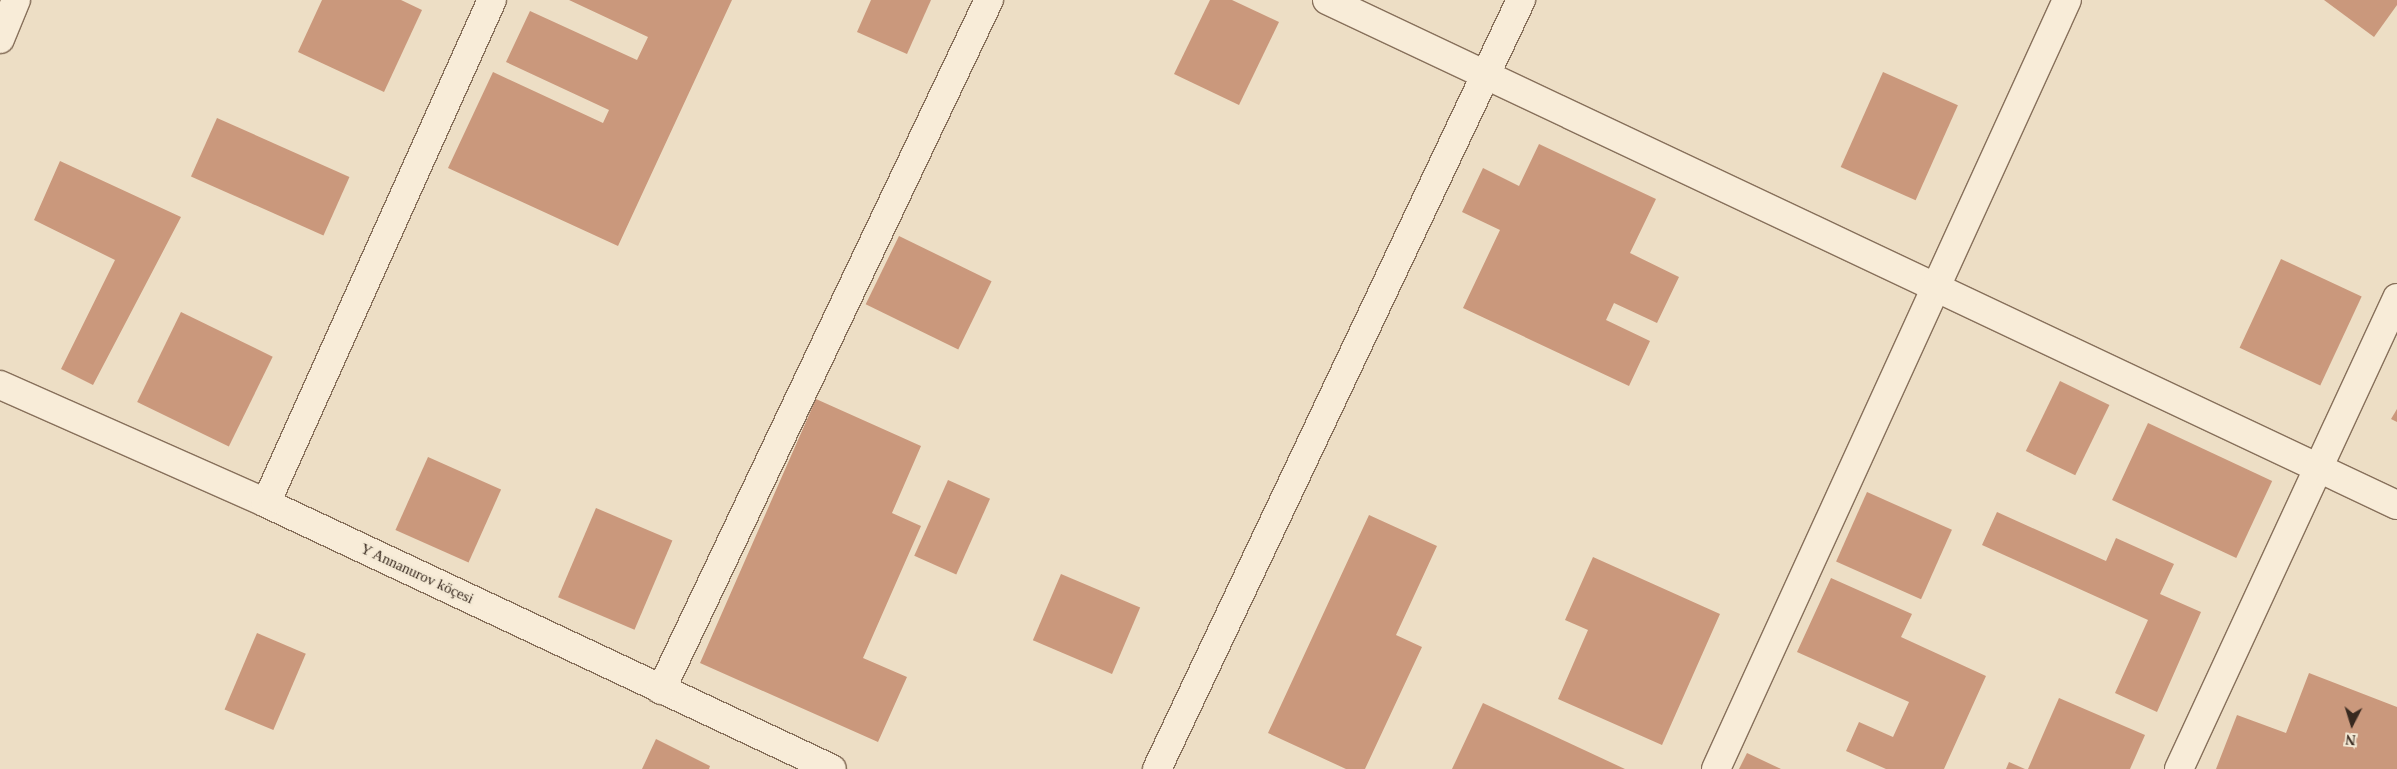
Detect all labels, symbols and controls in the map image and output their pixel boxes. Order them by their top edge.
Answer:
street label: Y Annanurov köçesi [357,540,477,608]
north arrow [2327,699,2377,749]
text: N [2345,732,2356,747]

